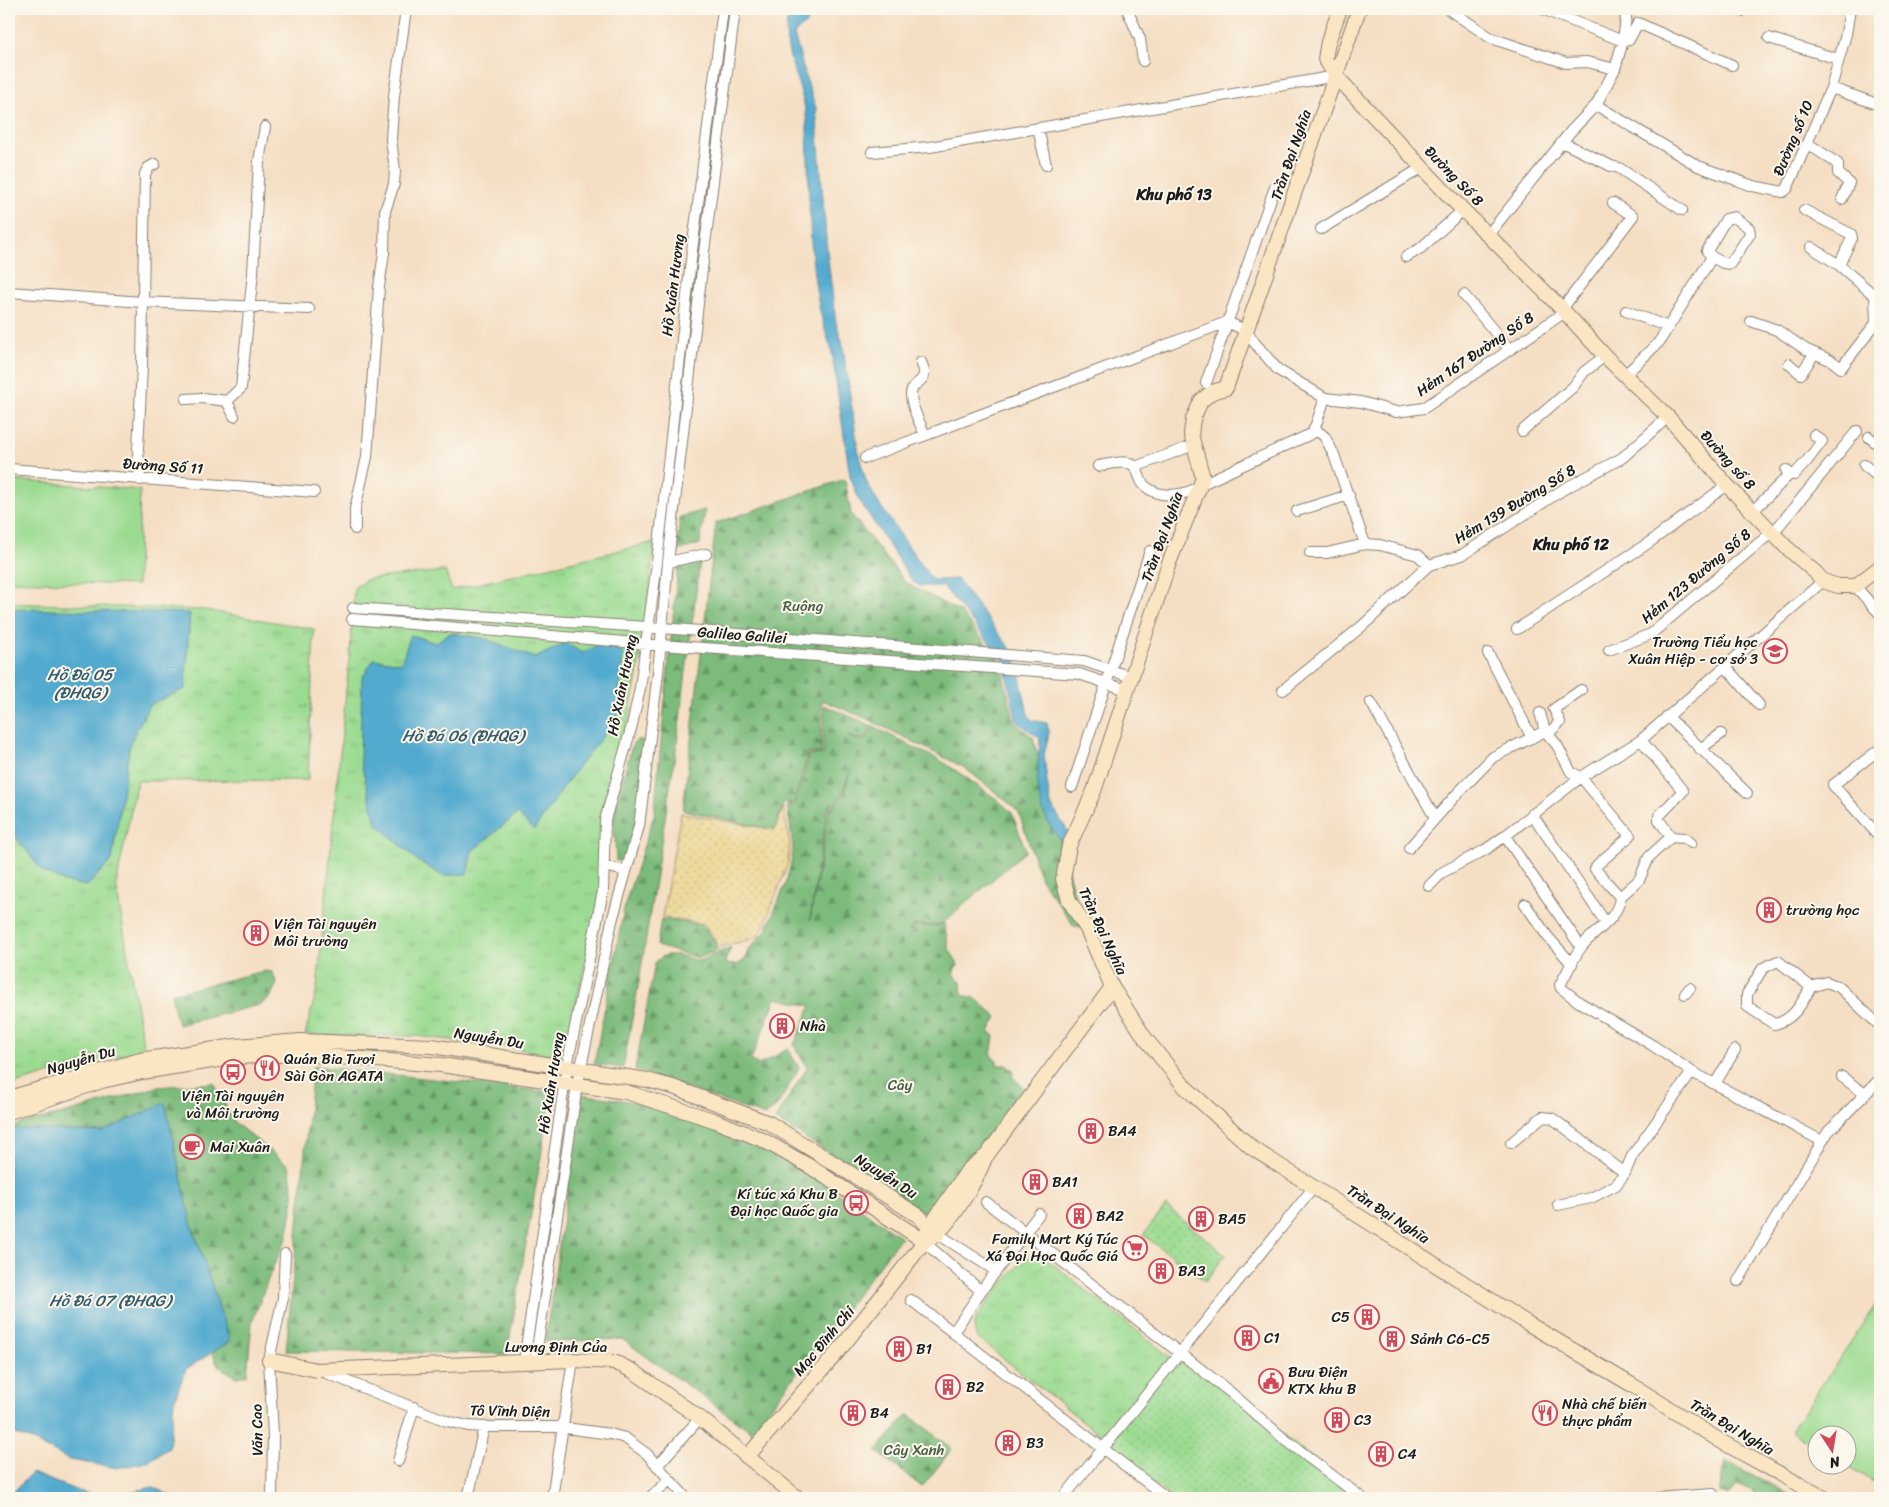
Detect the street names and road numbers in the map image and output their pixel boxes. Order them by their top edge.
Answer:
street label: Đường số 10 [1765,96,1821,180]
street label: Trần Đại Nghĩa [1263,106,1319,204]
street label: Đường Số 8 [1418,139,1490,213]
street label: Hồ Xuân Hương [654,232,692,338]
street label: Hẻm 167 Đường Số 8 [1411,305,1539,403]
street label: Đường số 8 [1694,424,1762,496]
street label: Đường Số 11 [122,450,204,482]
street label: Hẻm 139 Đường Số 8 [1449,457,1581,551]
street label: Trần Đại Nghĩa [1134,488,1191,586]
street label: Hẻm 123 Đường Số 8 [1635,522,1757,630]
street label: Galileo Galilei [696,619,789,651]
street label: Hồ Xuân Hương [599,632,645,738]
street label: Trần Đại Nghĩa [1071,883,1135,980]
street label: Nguyễn Du [452,1020,526,1056]
street label: Hồ Xuân Hương [530,1030,572,1136]
street label: Nguyễn Du [44,1038,118,1082]
street label: Nguyễn Du [849,1146,923,1206]
street label: Trần Đại Nghĩa [1341,1177,1435,1251]
street label: Mạc Đĩnh Chi [787,1299,862,1382]
street label: Lương Định Của [505,1334,608,1360]
street label: Trần Đại Nghĩa [1685,1391,1780,1463]
street label: Tô Vĩnh Diện [470,1397,550,1425]
street label: Văn Cao [244,1403,270,1456]

